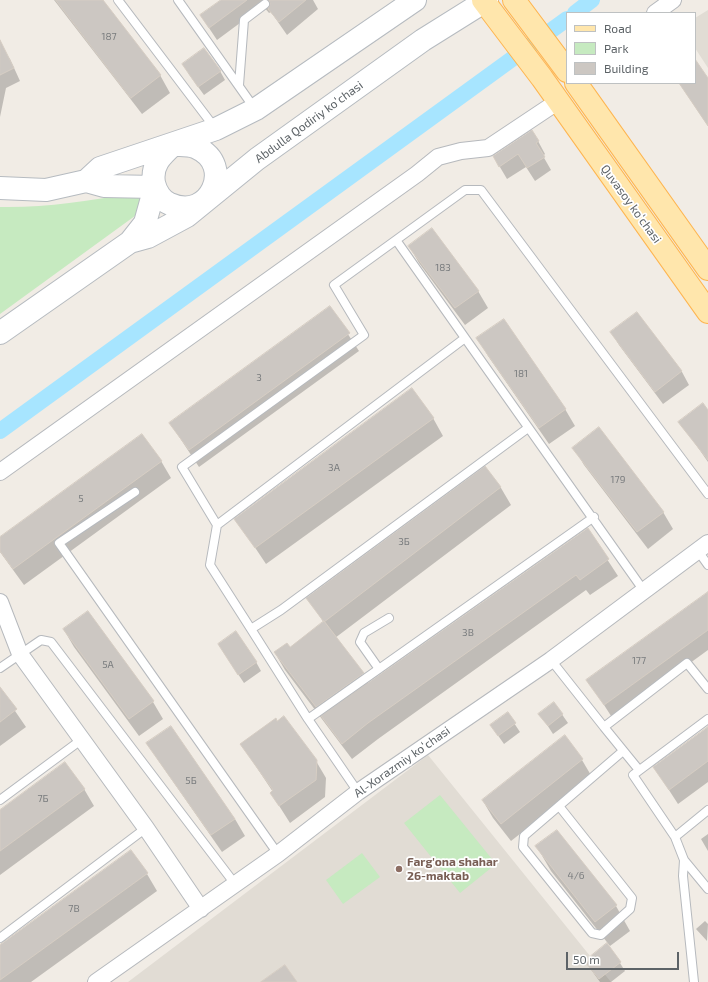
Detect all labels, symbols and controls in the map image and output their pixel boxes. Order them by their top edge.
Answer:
legend [566,12,696,84]
text: Road [604,21,632,35]
house number: 187 [101,31,117,43]
text: Park [604,41,629,55]
text: Building [604,61,648,75]
street label: Abdulla Qodiriy koʻchasi [252,78,366,166]
street label: Quvasoy koʻchasi [598,162,664,246]
house number: 183 [435,262,451,274]
house number: 181 [514,368,528,380]
house number: 3 [256,372,262,384]
house number: 3А [328,462,340,474]
house number: 179 [611,474,625,486]
house number: 5 [78,493,84,505]
house number: 3Б [398,536,410,548]
house number: 3В [462,627,474,639]
house number: 177 [632,655,646,667]
house number: 5А [102,659,114,671]
street label: Al-Xorazmiy koʻchasi [351,723,453,801]
house number: 5Б [185,775,197,787]
house number: 7Б [37,793,49,805]
place label: Farg'ona shahar 26-maktab [407,855,498,883]
marker: Farg'ona shahar 26-maktab [394,864,404,874]
house number: 4/6 [567,870,585,882]
house number: 7В [68,903,80,915]
scale bar [568,944,681,970]
text: 50 m [573,952,600,966]

